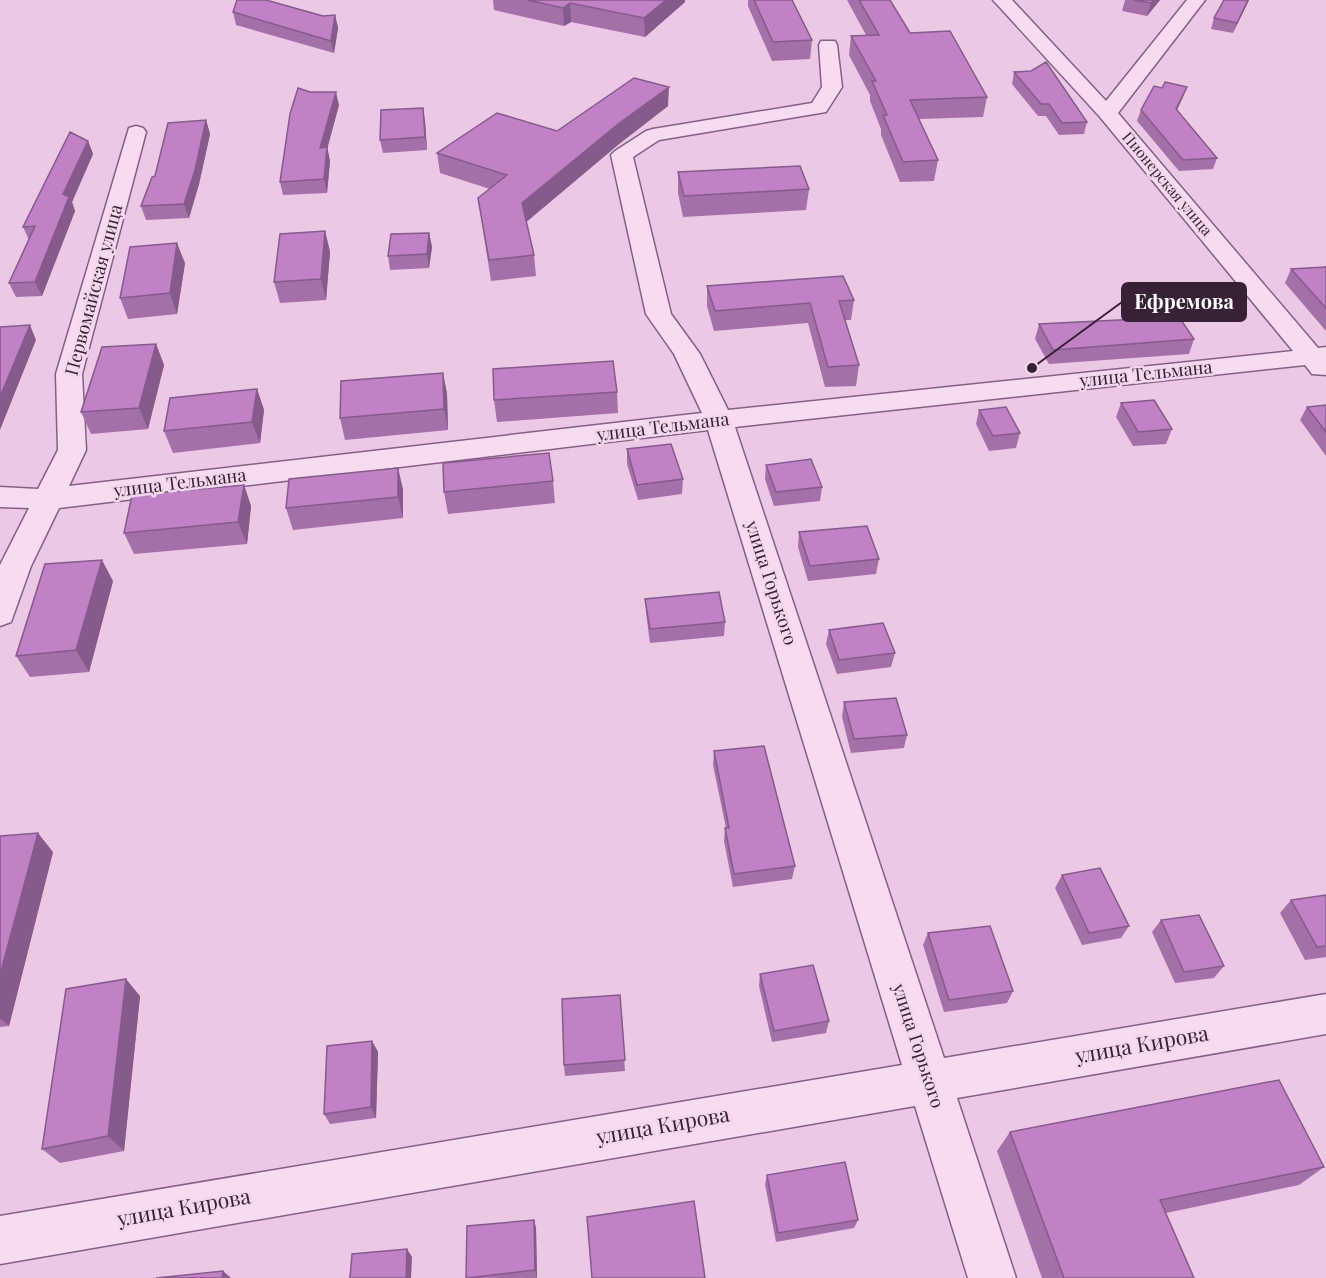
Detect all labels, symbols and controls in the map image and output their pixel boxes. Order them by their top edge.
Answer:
street label: Пионерская улица [1118,127,1218,240]
street label: Первомайская улица [59,201,127,378]
callout: Ефремова [1122,283,1246,321]
text: Ефремова [1134,287,1234,314]
street label: улица Тельмана [1077,354,1213,392]
street label: улица Тельмана [594,406,731,446]
street label: улица Тельмана [111,462,248,502]
street label: улица Горького [740,516,803,648]
street label: улица Горького [887,979,950,1111]
street label: улица Кирова [1072,1017,1211,1069]
street label: улица Кирова [593,1098,732,1150]
street label: улица Кирова [114,1180,253,1232]

